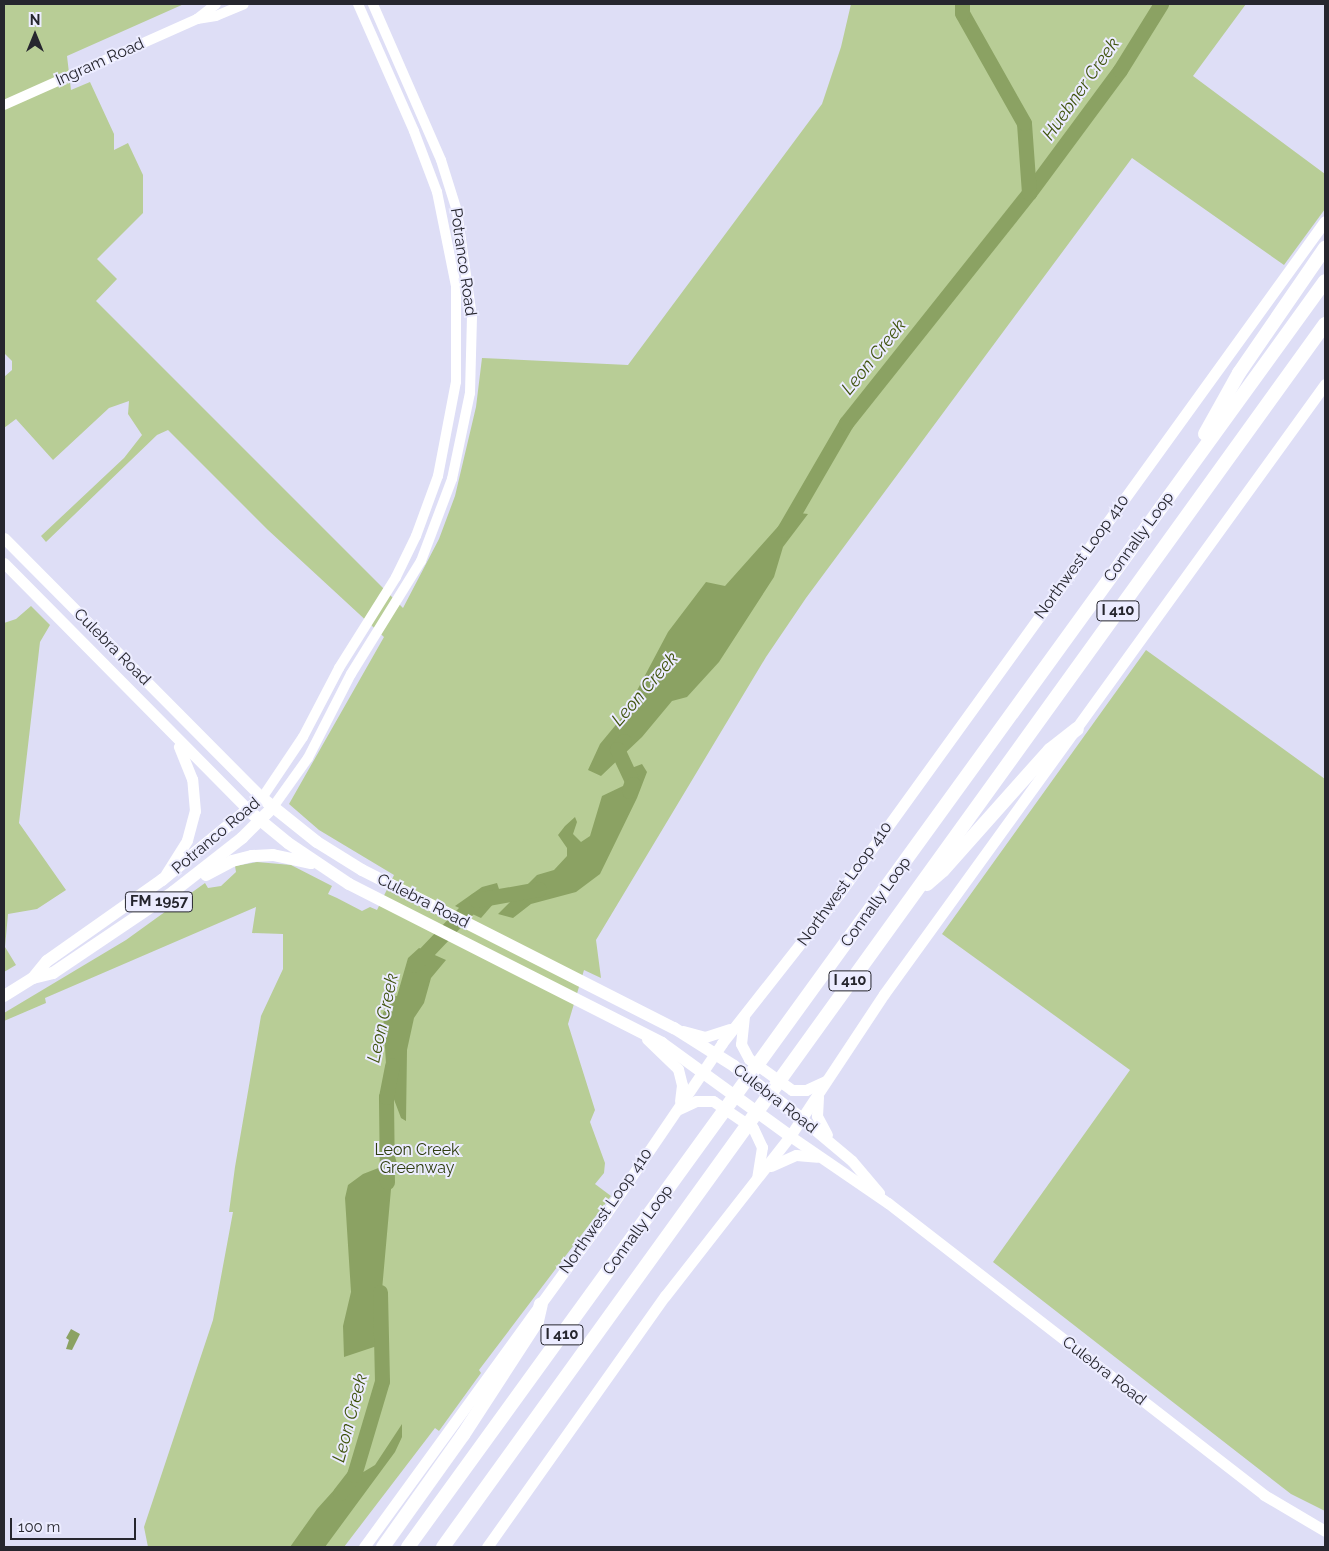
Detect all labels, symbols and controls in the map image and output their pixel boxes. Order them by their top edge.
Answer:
north arrow [10,10,60,60]
text: N [30,12,40,28]
street label: Ingram Road [53,34,147,90]
water label: Huebner Creek [1038,34,1124,144]
street label: Potranco Road [446,207,480,317]
water label: Leon Creek [837,315,911,399]
street label: Connally Loop [1100,488,1178,586]
street label: Northwest Loop 410 [1031,491,1133,623]
road number: I 410 [1096,598,1140,624]
street label: Culebra Road [70,605,154,689]
water label: Leon Creek [607,648,683,730]
street label: Potranco Road [168,794,264,878]
street label: Northwest Loop 410 [794,818,896,950]
street label: Connally Loop [837,853,915,951]
street label: Culebra Road [374,870,472,932]
road number: FM 1957 [124,890,194,914]
road number: I 410 [828,968,872,994]
water label: Leon Creek [363,971,403,1065]
street label: Culebra Road [729,1060,821,1138]
park label: Leon Creek Greenway [374,1140,460,1178]
street label: Northwest Loop 410 [556,1145,656,1277]
street label: Connally Loop [599,1181,677,1279]
road number: I 410 [540,1322,584,1348]
street label: Culebra Road [1058,1332,1150,1410]
water label: Leon Creek [328,1371,372,1465]
scale bar [12,1508,139,1540]
text: 100 m [18,1518,60,1536]

